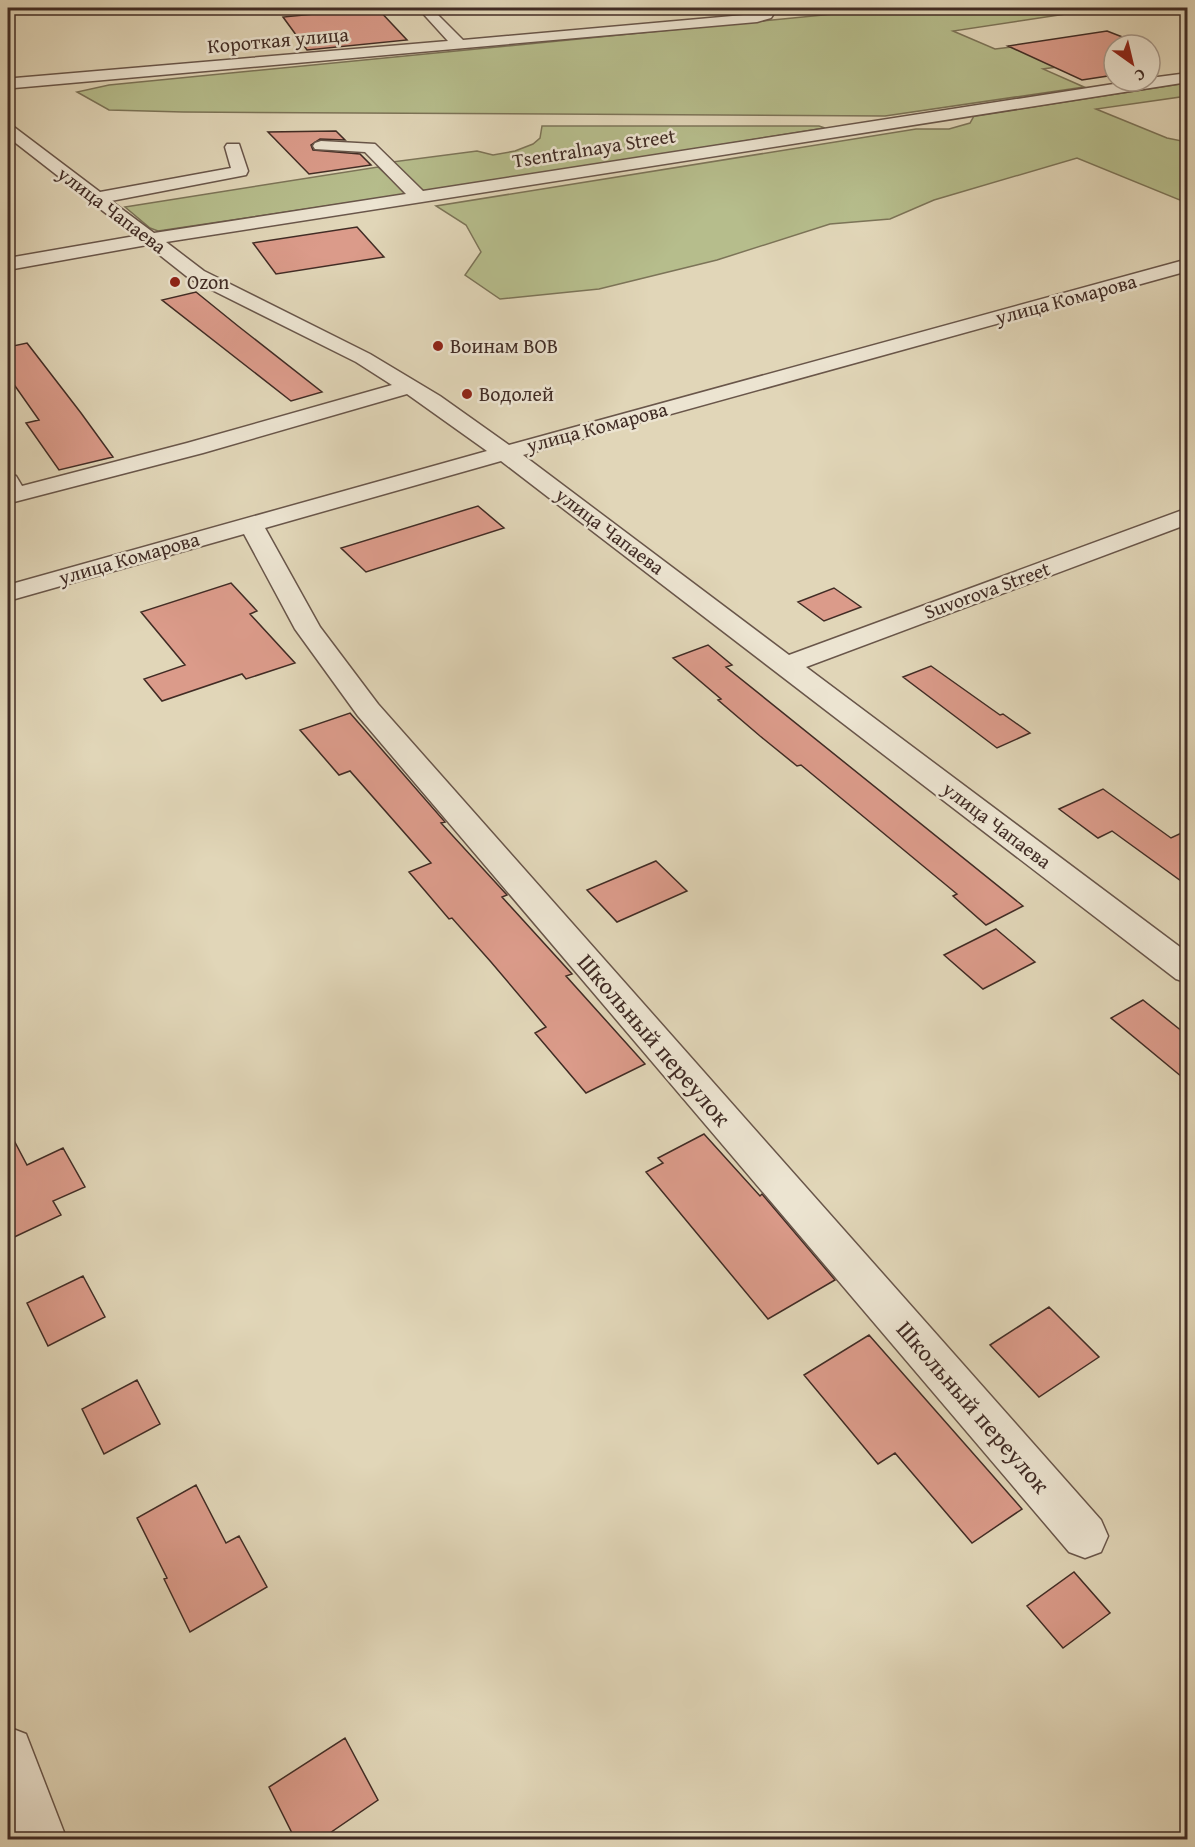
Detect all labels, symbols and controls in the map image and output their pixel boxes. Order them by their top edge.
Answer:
street label: Короткая улица [206,19,350,60]
north arrow [1102,33,1162,93]
text: С [1130,63,1151,88]
street label: Tsentralnaya Street [510,120,678,175]
street label: улица Чапаева [51,158,173,260]
street label: улица Комарова [991,266,1140,332]
place label: Ozon [187,267,229,296]
marker: Ozon [168,275,182,289]
place label: Воинам ВОВ [450,331,558,360]
marker: Воинам ВОВ [431,339,445,353]
place label: Водолей [479,379,554,408]
marker: Водолей [460,387,474,401]
street label: улица Комарова [522,394,671,460]
street label: улица Чапаева [549,479,671,581]
street label: улица Комарова [54,523,203,592]
street label: Suvorova Street [920,553,1054,626]
street label: улица Чапаева [936,773,1058,875]
street label: Школьный переулок [569,946,740,1134]
street label: Школьный переулок [888,1313,1059,1501]

